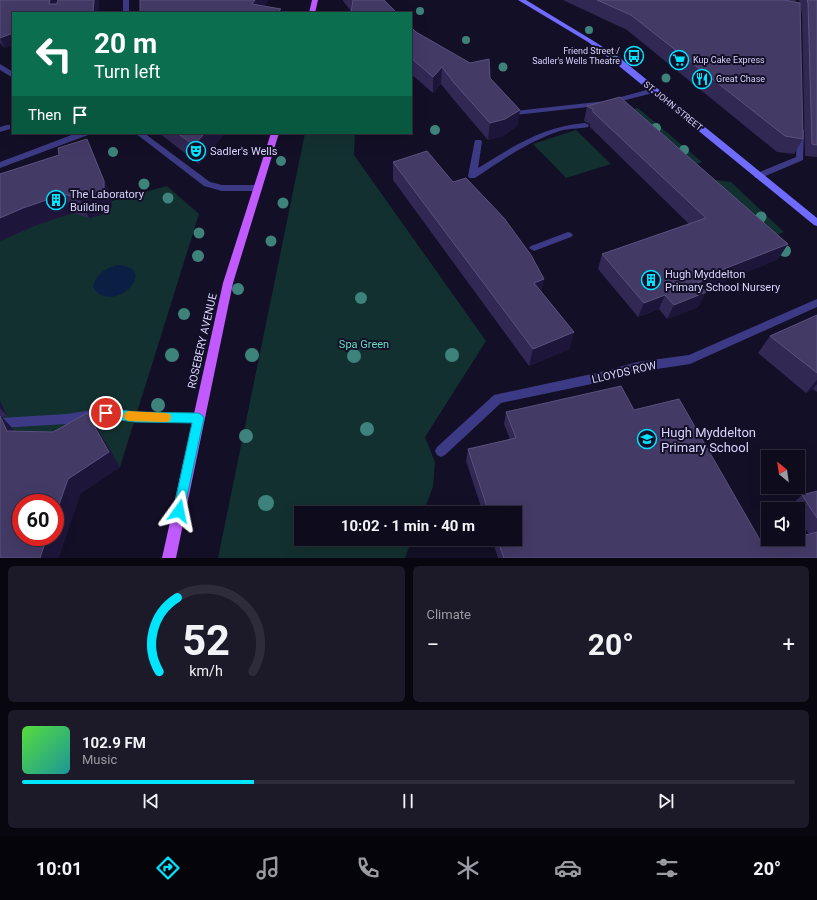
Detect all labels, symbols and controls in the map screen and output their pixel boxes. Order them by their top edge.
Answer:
text: 20 m [94,27,157,60]
icon: left [28,28,80,80]
bus stop icon: Friend Street / Sadler's Wells Theatre [623,45,645,67]
place label: Friend Street / Sadler's Wells Theatre [532,46,620,66]
supermarket icon: Kup Cake Express [668,49,690,71]
place label: Kup Cake Express [693,55,765,65]
text: Turn left [94,61,160,82]
restaurant icon: Great Chase [691,68,713,90]
place label: Great Chase [716,74,765,84]
street label: ST. JOHN STREET [642,79,705,133]
icon: arrive [69,104,91,126]
text: Then [28,106,61,124]
theatre icon: Sadler's Wells [185,140,207,162]
place label: Sadler's Wells [210,145,278,158]
place label: The Laboratory Building [70,188,145,214]
building icon: The Laboratory Building [45,189,67,211]
place label: Hugh Myddelton Primary School Nursery [665,268,781,294]
building icon: Hugh Myddelton Primary School Nursery [640,269,662,291]
street label: ROSEBERY AVENUE [185,292,220,390]
park label: Spa Green [339,338,389,351]
street label: LLOYDS ROW [590,359,658,386]
pin [89,396,123,430]
icon: arrive [95,402,117,424]
place label: Hugh Myddelton Primary School [661,425,756,455]
school or university icon: Hugh Myddelton Primary School [636,428,658,450]
north arrow [761,450,805,494]
map controls [761,450,805,546]
position arrow [158,490,200,532]
speed limit sign: 60 [12,494,64,546]
button: sound [761,502,805,546]
text: 10:02 · 1 min · 40 m [341,517,475,535]
text: Climate [427,607,471,622]
text: 52 [182,616,230,665]
text: 20° [588,627,634,662]
text: − [427,632,439,657]
text: + [783,632,795,657]
text: km/h [189,663,223,679]
text: 102.9 FM [82,734,146,752]
text: Music [82,752,117,767]
icon: previous [140,790,162,812]
icon: pause [397,790,419,812]
icon: next [655,790,677,812]
icon: directions [154,854,182,882]
icon: music [254,854,282,882]
icon: phone [354,854,382,882]
icon: climate [454,854,482,882]
icon: car [554,854,582,882]
icon: filters [653,854,681,882]
text: 10:01 [36,858,82,879]
text: 20° [753,858,781,879]

